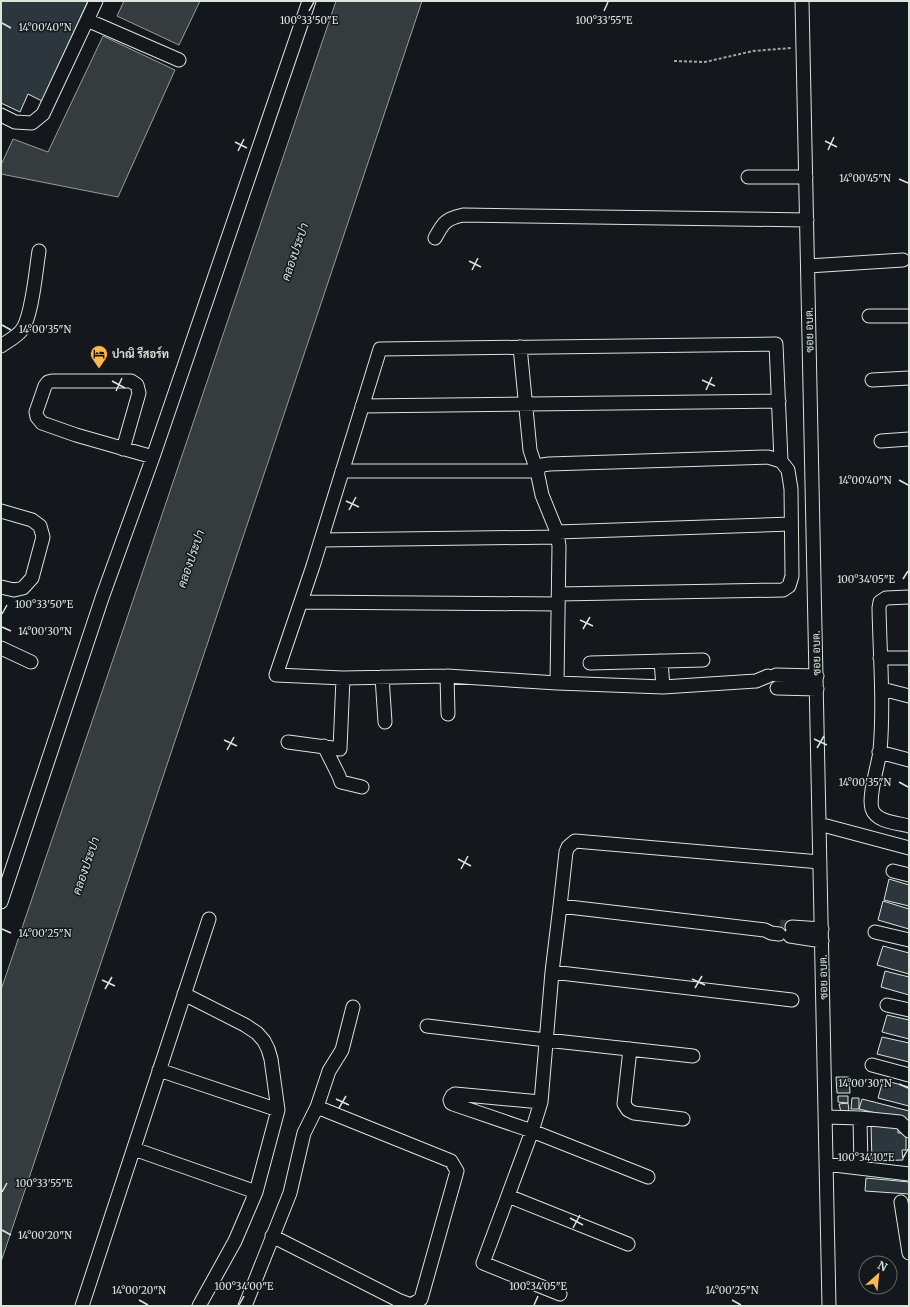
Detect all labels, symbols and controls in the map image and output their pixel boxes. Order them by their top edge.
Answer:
text: 100°33'50"E [280,14,339,27]
text: 100°33'55"E [576,14,633,27]
text: 14°00'40"N [18,21,72,34]
text: 14°00'45"N [839,172,891,185]
water label: คลองประปา [278,221,312,283]
street label: ซอย อบต. [802,307,816,353]
text: 14°00'35"N [19,323,71,336]
hotel icon: ปาณิ รีสอร์ท [89,344,109,369]
place label: ปาณิ รีสอร์ท [112,346,169,361]
text: 14°00'40"N [838,474,892,487]
water label: คลองประปา [174,528,208,590]
text: 100°34'05"E [837,573,896,586]
text: 100°33'50"E [15,598,74,611]
text: 14°00'30"N [18,625,72,638]
street label: ซอย อบต. [809,630,823,676]
text: 14°00'35"N [839,776,891,789]
water label: คลองประปา [69,835,103,897]
text: 14°00'25"N [19,927,72,940]
street label: ซอย อบต. [816,954,830,1000]
text: 14°00'30"N [838,1077,892,1090]
text: 100°34'10"E [838,1151,895,1164]
text: 100°33'55"E [16,1177,73,1190]
text: 14°00'20"N [18,1229,72,1242]
north arrow [858,1255,898,1295]
text: N [875,1258,890,1274]
text: 100°34'00"E [215,1280,274,1293]
text: 100°34'05"E [509,1280,568,1293]
text: 14°00'20"N [112,1284,166,1297]
text: 14°00'25"N [706,1284,759,1297]

